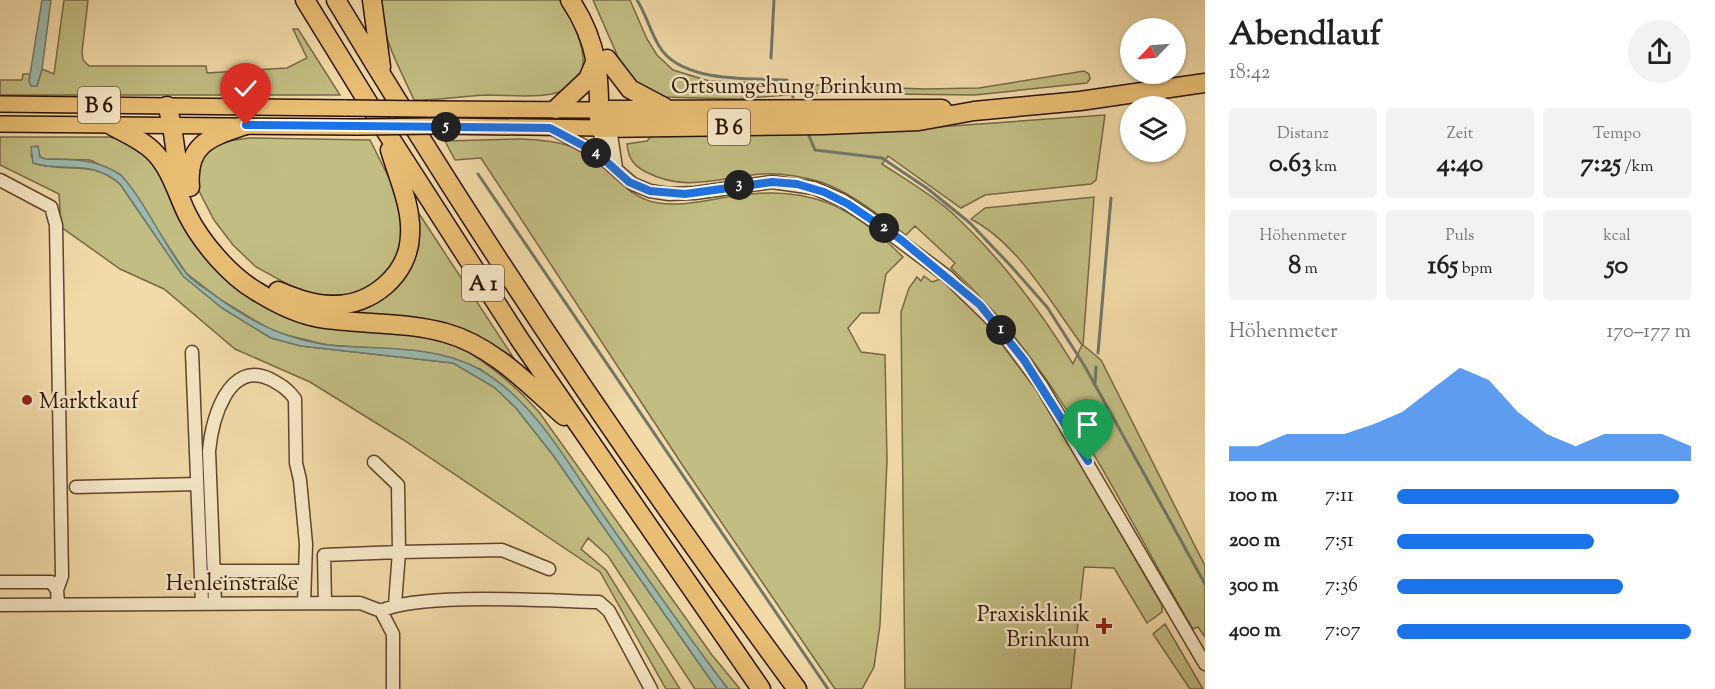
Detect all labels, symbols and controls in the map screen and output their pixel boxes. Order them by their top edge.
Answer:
text: Abendlauf [1229,12,1381,60]
north arrow [1120,18,1186,84]
map controls [1120,18,1186,162]
button: share [1628,20,1691,83]
text: 18:42 [1229,59,1270,88]
pin [220,63,271,125]
icon: check [229,72,262,105]
street label: Ortsumgehung Brinkum [671,72,903,104]
road number: B 6 [78,87,120,123]
button: layers [1120,96,1186,162]
road number: B 6 [708,109,750,145]
pin: 5 [431,112,461,142]
text: 5 [443,115,449,138]
text: Distanz [1277,123,1329,146]
text: Zeit [1447,123,1473,146]
text: Tempo [1593,123,1641,146]
pin: 4 [581,138,611,168]
text: 4 [592,141,600,164]
text: 0.63 [1269,146,1312,183]
text: 4:40 [1437,146,1483,183]
text: 7:25 [1580,146,1621,183]
text: km [1312,156,1337,179]
text: /km [1621,156,1654,179]
pin: 3 [724,170,754,200]
text: 3 [736,173,742,196]
pin: 2 [869,213,899,243]
text: 2 [880,216,888,239]
text: Höhenmeter [1260,225,1346,248]
text: Puls [1446,225,1474,248]
text: kcal [1603,225,1631,248]
text: 8 [1288,248,1301,285]
text: 165 [1428,248,1458,285]
text: 50 [1606,248,1628,285]
text: m [1301,258,1318,281]
text: bpm [1458,258,1492,281]
road number: A 1 [462,265,504,301]
pin: 1 [986,315,1016,345]
text: 1 [998,318,1004,341]
text: Höhenmeter [1229,318,1338,347]
text: 170–177 m [1607,318,1691,347]
place label: Marktkauf [39,387,140,419]
marker: Marktkauf [20,393,34,407]
pin [1062,399,1113,461]
icon: arrive [1071,408,1104,441]
text: 100 m [1229,482,1278,511]
text: 7:11 [1325,482,1354,511]
text: 200 m [1229,527,1280,556]
text: 7:51 [1325,527,1354,556]
street label: Henleinstraße [166,569,298,601]
text: 300 m [1229,572,1279,601]
text: 7:36 [1325,572,1358,601]
place label: Praxisklinik Brinkum [977,600,1090,657]
marker: Praxisklinik Brinkum [1095,617,1113,635]
text: 400 m [1229,617,1281,646]
text: 7:07 [1325,617,1361,646]

